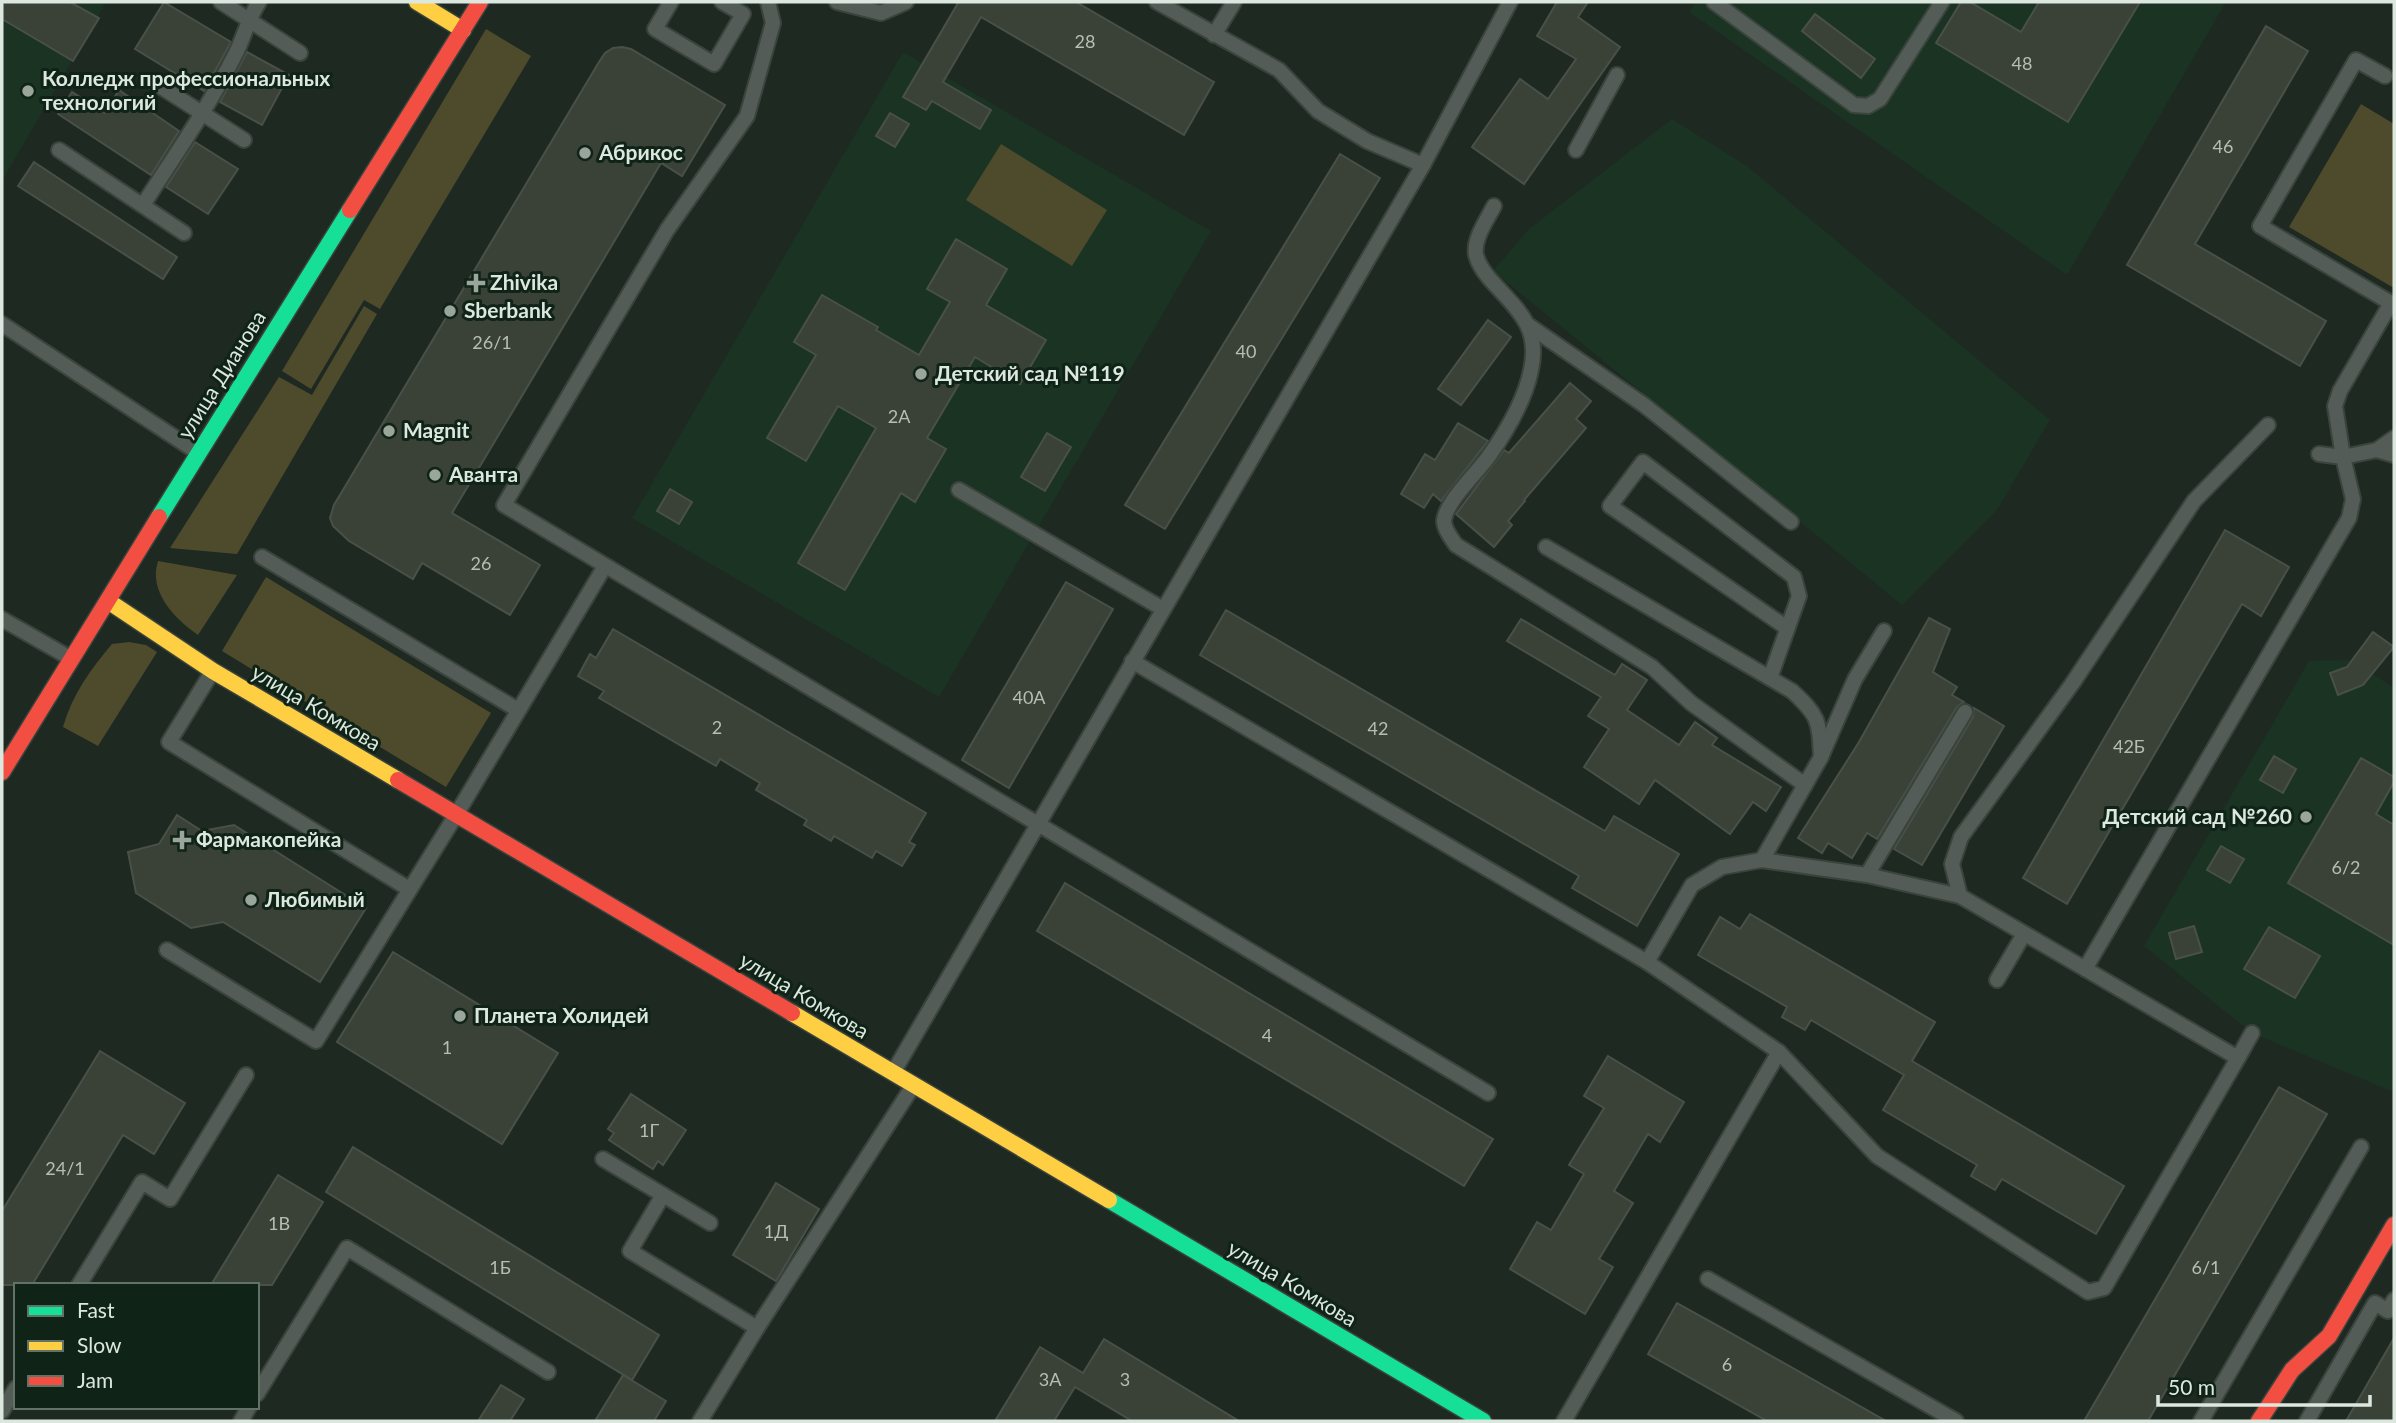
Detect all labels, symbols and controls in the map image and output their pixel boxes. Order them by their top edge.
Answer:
house number: 28 [1075,30,1095,52]
house number: 48 [2012,52,2032,74]
place label: Колледж профессиональных технологий [42,65,330,114]
marker: Колледж профессиональных технологий [20,83,36,99]
house number: 46 [2213,135,2233,157]
place label: Абрикос [598,139,683,164]
marker: Абрикос [577,145,593,161]
place label: Zhivika [490,269,558,294]
marker: Zhivika [468,275,484,291]
place label: Sberbank [464,297,553,322]
marker: Sberbank [442,303,458,319]
street label: улица Дианова [171,306,270,443]
house number: 26/1 [472,331,512,353]
house number: 40 [1236,340,1256,362]
place label: Детский сад №119 [935,360,1125,385]
marker: Детский сад №119 [913,366,929,382]
house number: 2А [888,405,911,427]
place label: Magnit [403,417,469,442]
marker: Magnit [381,423,397,439]
place label: Аванта [448,461,518,486]
marker: Аванта [427,467,443,483]
house number: 26 [471,552,491,574]
street label: улица Комкова [248,658,386,755]
house number: 40А [1012,686,1046,708]
house number: 2 [712,716,722,738]
house number: 42 [1368,717,1388,739]
house number: 42Б [2113,735,2145,757]
place label: Детский сад №260 [2102,803,2292,828]
marker: Детский сад №260 [2298,809,2314,825]
place label: Фармакопейка [196,826,341,851]
marker: Фармакопейка [174,832,190,848]
house number: 6/2 [2331,856,2361,878]
place label: Любимый [264,886,365,911]
marker: Любимый [243,892,259,908]
street label: улица Комкова [736,946,874,1043]
place label: Планета Холидей [474,1002,649,1027]
marker: Планета Холидей [452,1008,468,1024]
house number: 4 [1262,1024,1272,1046]
house number: 1 [442,1036,452,1058]
house number: 1Г [639,1119,659,1141]
house number: 24/1 [45,1157,85,1179]
house number: 1В [268,1212,290,1234]
house number: 1Д [764,1220,788,1242]
street label: улица Комкова [1224,1234,1362,1331]
house number: 1Б [489,1256,511,1278]
house number: 6/1 [2191,1256,2221,1278]
legend [14,1283,259,1409]
text: Fast [77,1297,115,1322]
text: Slow [77,1332,122,1357]
house number: 6 [1722,1353,1732,1375]
scale bar [2158,1364,2370,1408]
text: Jam [77,1367,113,1392]
house number: 3А [1039,1368,1062,1390]
house number: 3 [1120,1368,1130,1390]
text: 50 m [2168,1374,2215,1399]

